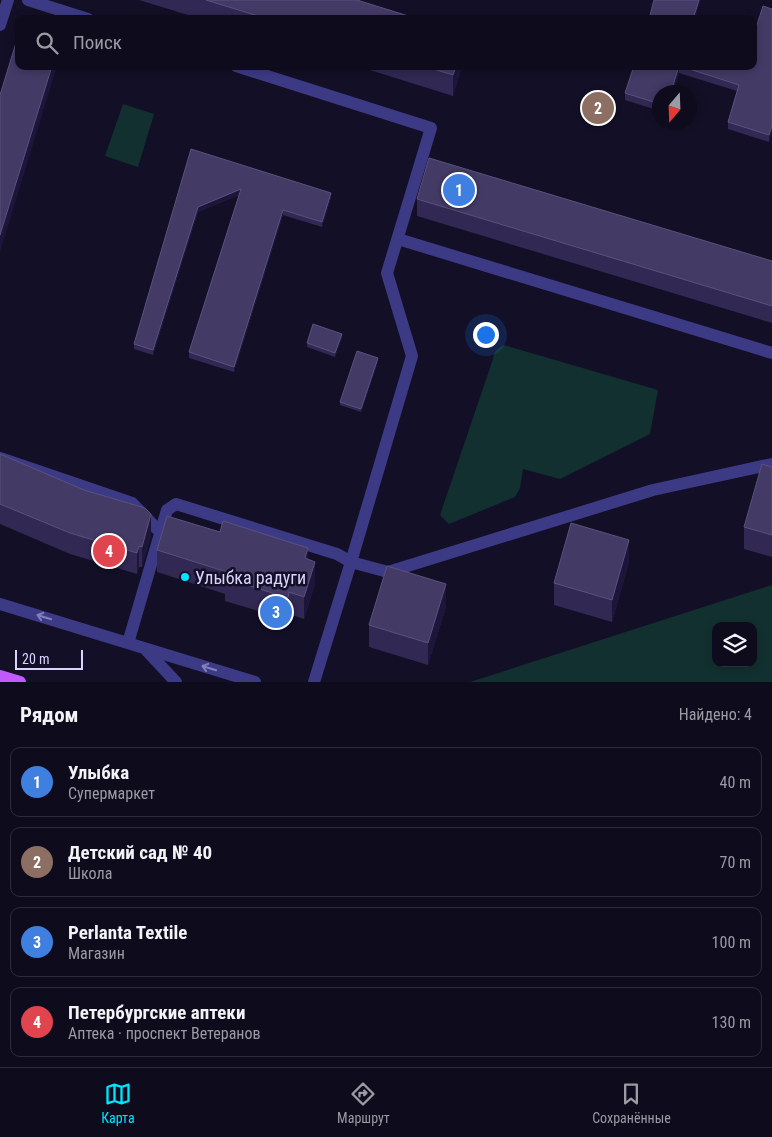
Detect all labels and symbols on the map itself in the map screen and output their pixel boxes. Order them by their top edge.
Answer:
north arrow [652,85,697,130]
pin: 2 [582,89,614,127]
pin: 1 [443,171,475,209]
your location [473,322,499,348]
pin: 4 [93,532,125,570]
place label: Улыбка радуги [195,567,306,588]
marker: Улыбка радуги [179,571,191,583]
pin: 3 [260,593,292,631]
one-way arrow [37,612,53,622]
scale bar [15,647,82,670]
one-way arrow [201,662,217,672]

